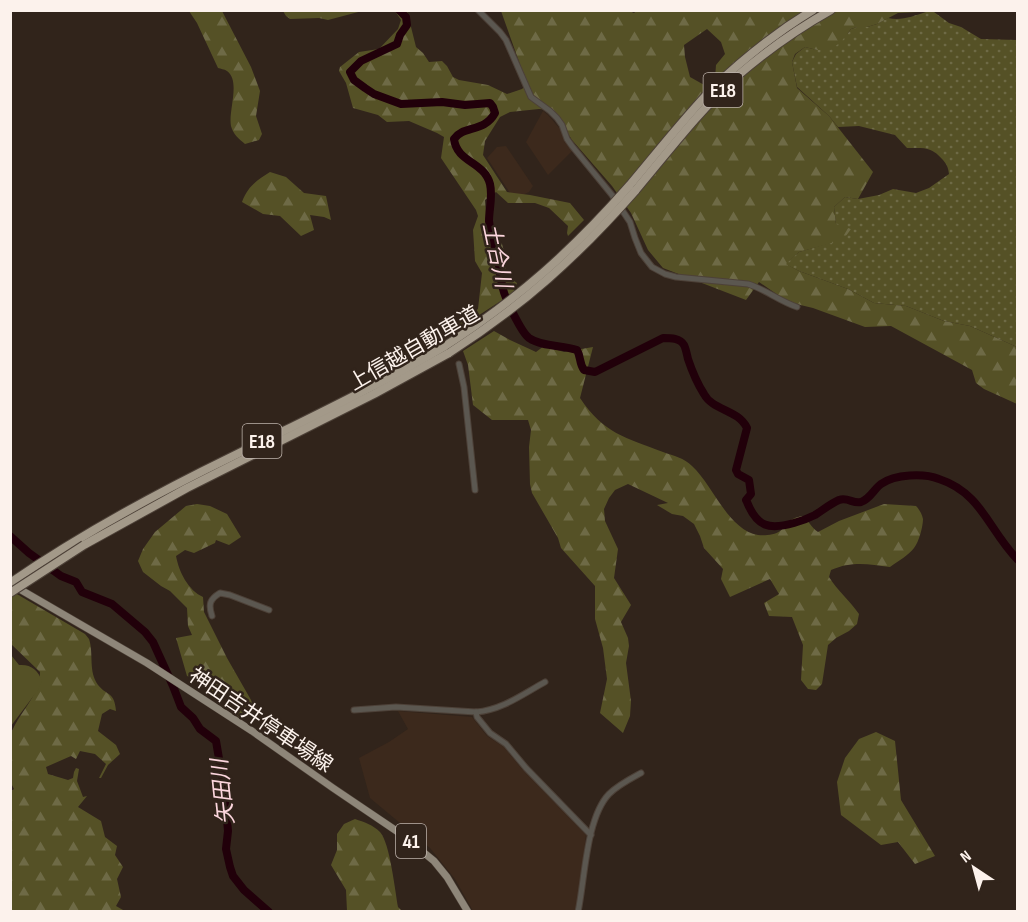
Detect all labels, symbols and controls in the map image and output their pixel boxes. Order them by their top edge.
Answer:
road number: E18 [704,73,742,107]
water label: 土合川 [476,220,517,292]
street label: 上信越自動車道 [344,301,484,396]
road number: E18 [242,424,282,458]
street label: 神田吉井停車場線 [184,663,337,778]
water label: 矢田川 [206,756,240,826]
road number: 41 [396,824,426,858]
north arrow [944,838,1004,898]
text: N [957,847,975,867]

